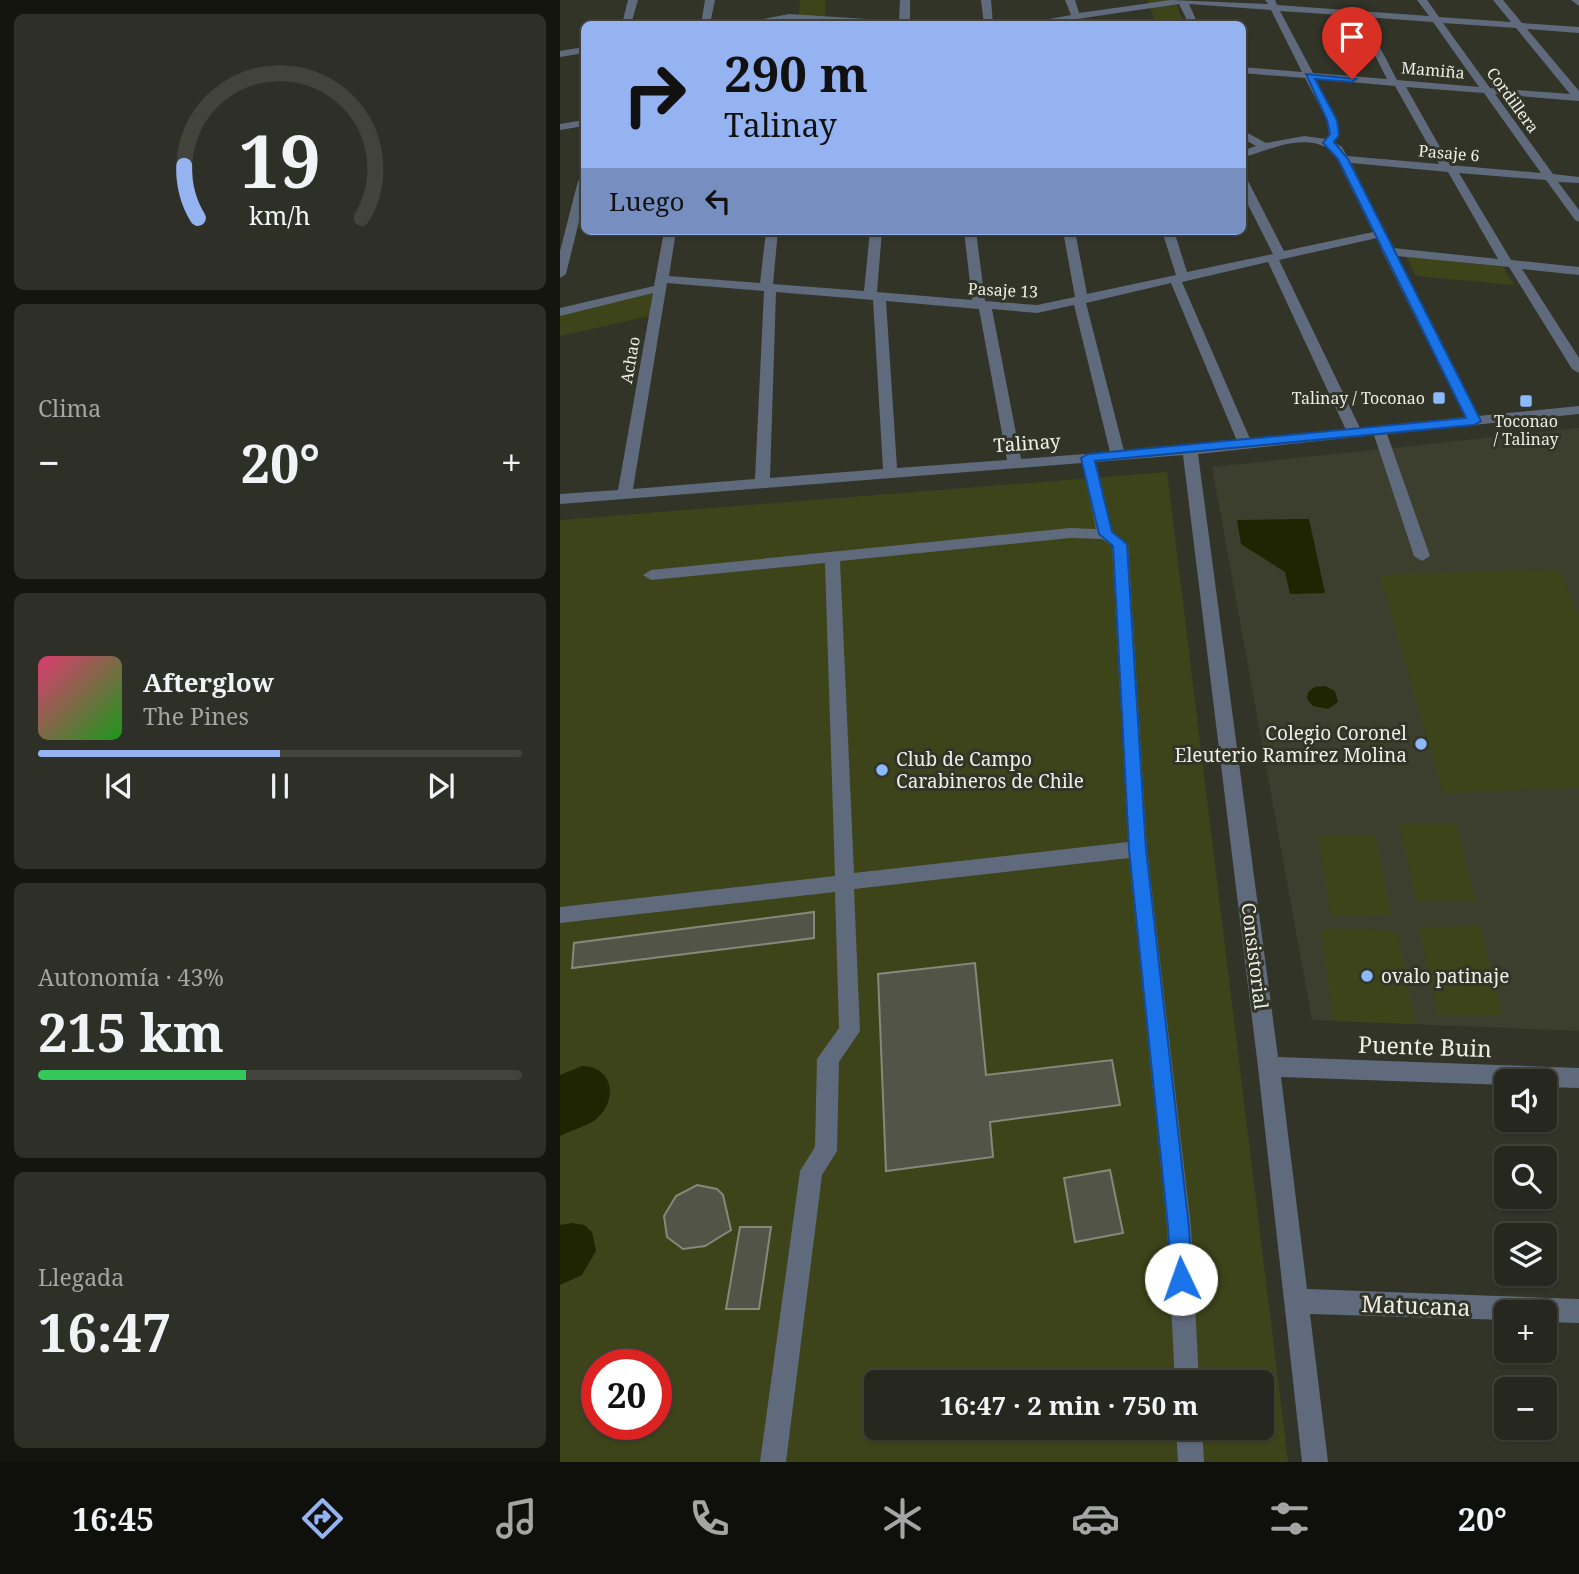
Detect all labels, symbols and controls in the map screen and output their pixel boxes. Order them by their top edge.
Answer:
pin [1322,7,1382,79]
icon: arrive [1333,18,1371,56]
text: 290 m [724,40,868,106]
icon: right [609,49,700,140]
street label: Mamiña [1400,56,1466,84]
street label: Cordillera [1482,63,1544,137]
text: Talinay [724,103,837,146]
text: 19 [239,110,321,209]
street label: Pasaje 6 [1417,139,1481,167]
icon: left [699,182,737,220]
text: Luego [609,183,685,219]
text: km/h [249,198,311,232]
street label: Pasaje 13 [967,277,1039,303]
street label: Achao [615,335,645,385]
place label: Talinay / Toconao [1292,387,1425,409]
marker: Talinay / Toconao [1431,390,1447,406]
text: Clima [38,392,101,424]
marker: Toconao / Talinay [1518,393,1534,409]
place label: Toconao / Talinay [1493,410,1560,450]
text: 20° [241,427,320,498]
street label: Talinay [993,428,1062,458]
text: − [38,436,60,488]
text: + [501,436,522,488]
text: Afterglow [143,664,274,700]
text: The Pines [143,700,249,732]
place label: Colegio Coronel Eleuterio Ramírez Molina [1175,720,1407,768]
marker: Colegio Coronel Eleuterio Ramírez Molina [1413,736,1429,752]
place label: Club de Campo Carabineros de Chile [896,746,1084,794]
marker: Club de Campo Carabineros de Chile [874,762,890,778]
icon: previous [100,767,138,805]
icon: pause [261,767,299,805]
icon: next [422,767,460,805]
street label: Consistorial [1236,901,1274,1011]
text: Autonomía · 43% [38,961,224,993]
place label: ovalo patinaje [1381,963,1509,989]
marker: ovalo patinaje [1359,968,1375,984]
text: 215 km [38,996,224,1067]
street label: Puente Buin [1358,1028,1493,1064]
map controls [1494,1069,1557,1440]
button: sound [1494,1069,1557,1132]
button: search [1494,1146,1557,1209]
button: layers [1494,1223,1557,1286]
position arrow [1144,1242,1218,1316]
text: Llegada [38,1261,124,1293]
street label: Matucana [1361,1287,1471,1323]
text: 16:47 [38,1296,171,1367]
button: + [1494,1300,1557,1363]
speed limit sign: 20 [581,1349,672,1440]
button: − [1494,1377,1557,1440]
text: 16:47 · 2 min · 750 m [939,1387,1199,1423]
icon: directions [298,1494,347,1543]
icon: music [492,1494,541,1543]
icon: phone [685,1494,734,1543]
icon: climate [878,1494,927,1543]
icon: car [1071,1494,1120,1543]
icon: filters [1265,1494,1314,1543]
text: 16:45 [72,1497,154,1540]
text: 20° [1458,1497,1507,1540]

